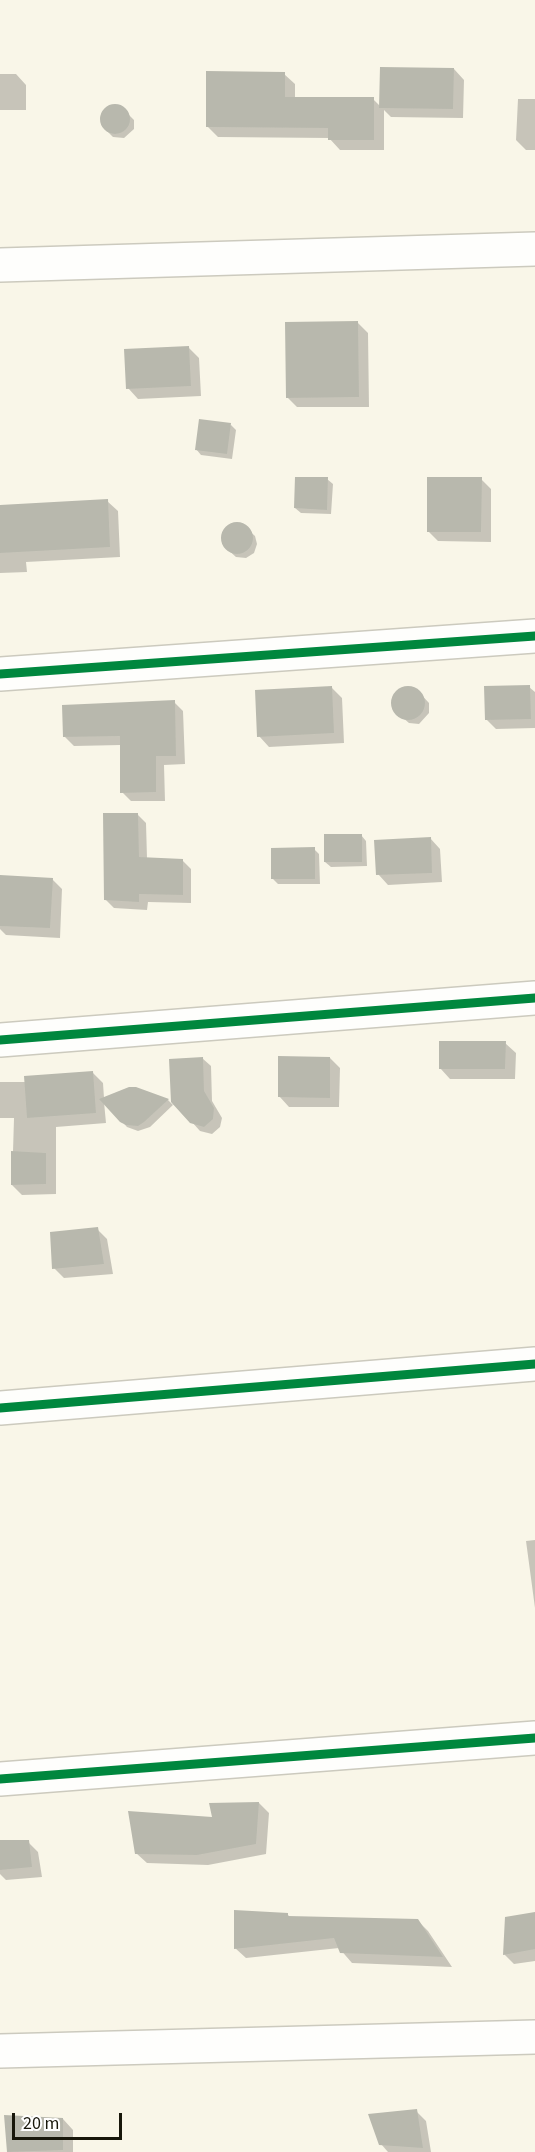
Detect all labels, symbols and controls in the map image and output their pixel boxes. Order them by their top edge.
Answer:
scale bar [15,2101,124,2139]
text: 20 m [23,2111,59,2136]

